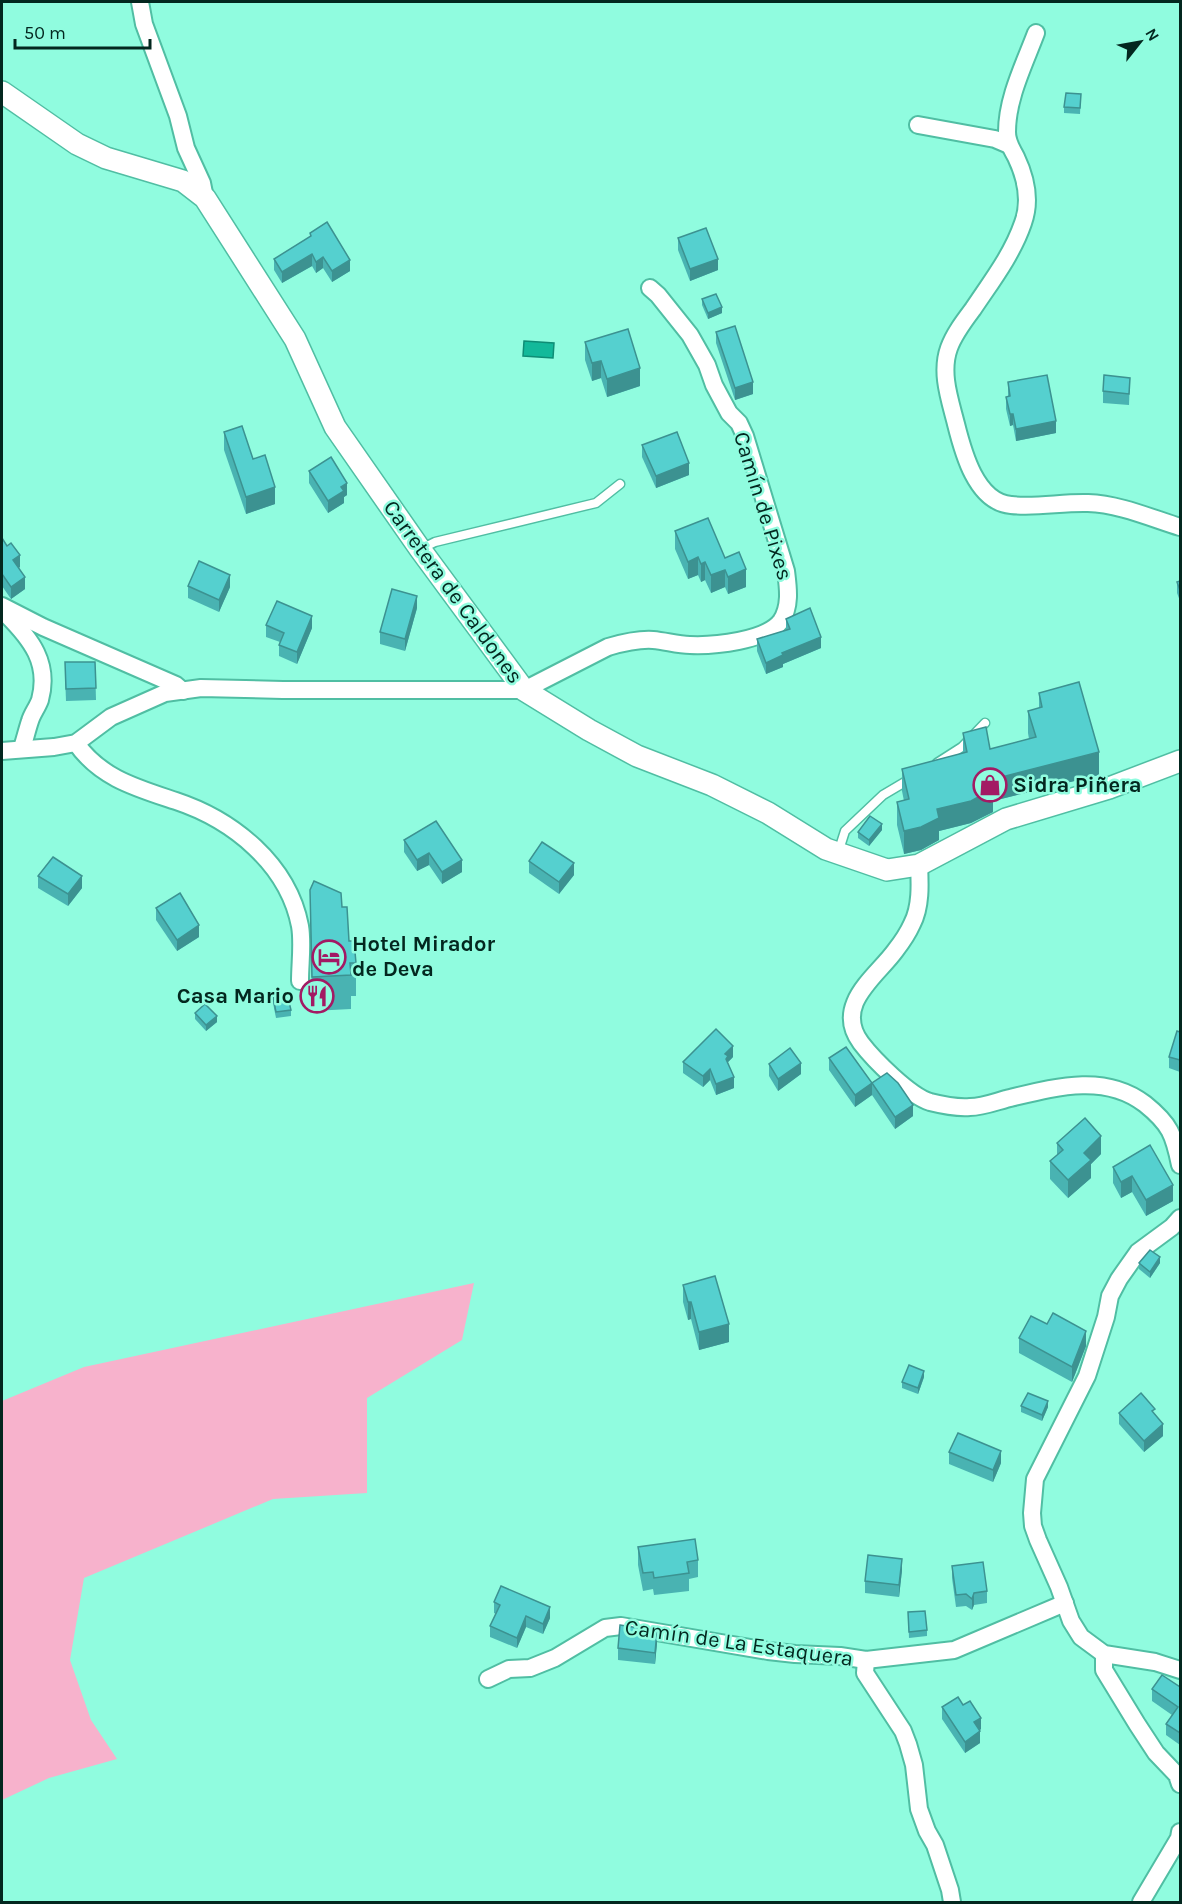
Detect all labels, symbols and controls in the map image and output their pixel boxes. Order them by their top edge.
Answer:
scale bar [15,12,150,50]
north arrow [1110,12,1170,72]
text: 50 m [24,22,66,44]
text: N [1141,25,1164,44]
street label: Camín de Pixes [728,429,798,583]
street label: Carretera de Caldones [378,495,528,689]
shop icon: Sidra Piñera [972,767,1008,803]
place label: Sidra Piñera [1013,772,1142,798]
place label: Hotel Mirador de Deva [352,931,495,982]
hotel icon: Hotel Mirador de Deva [311,939,347,975]
restaurant icon: Casa Mario [299,978,335,1014]
place label: Casa Mario [177,983,294,1009]
street label: Camín de La Estaquera [623,1614,855,1672]

